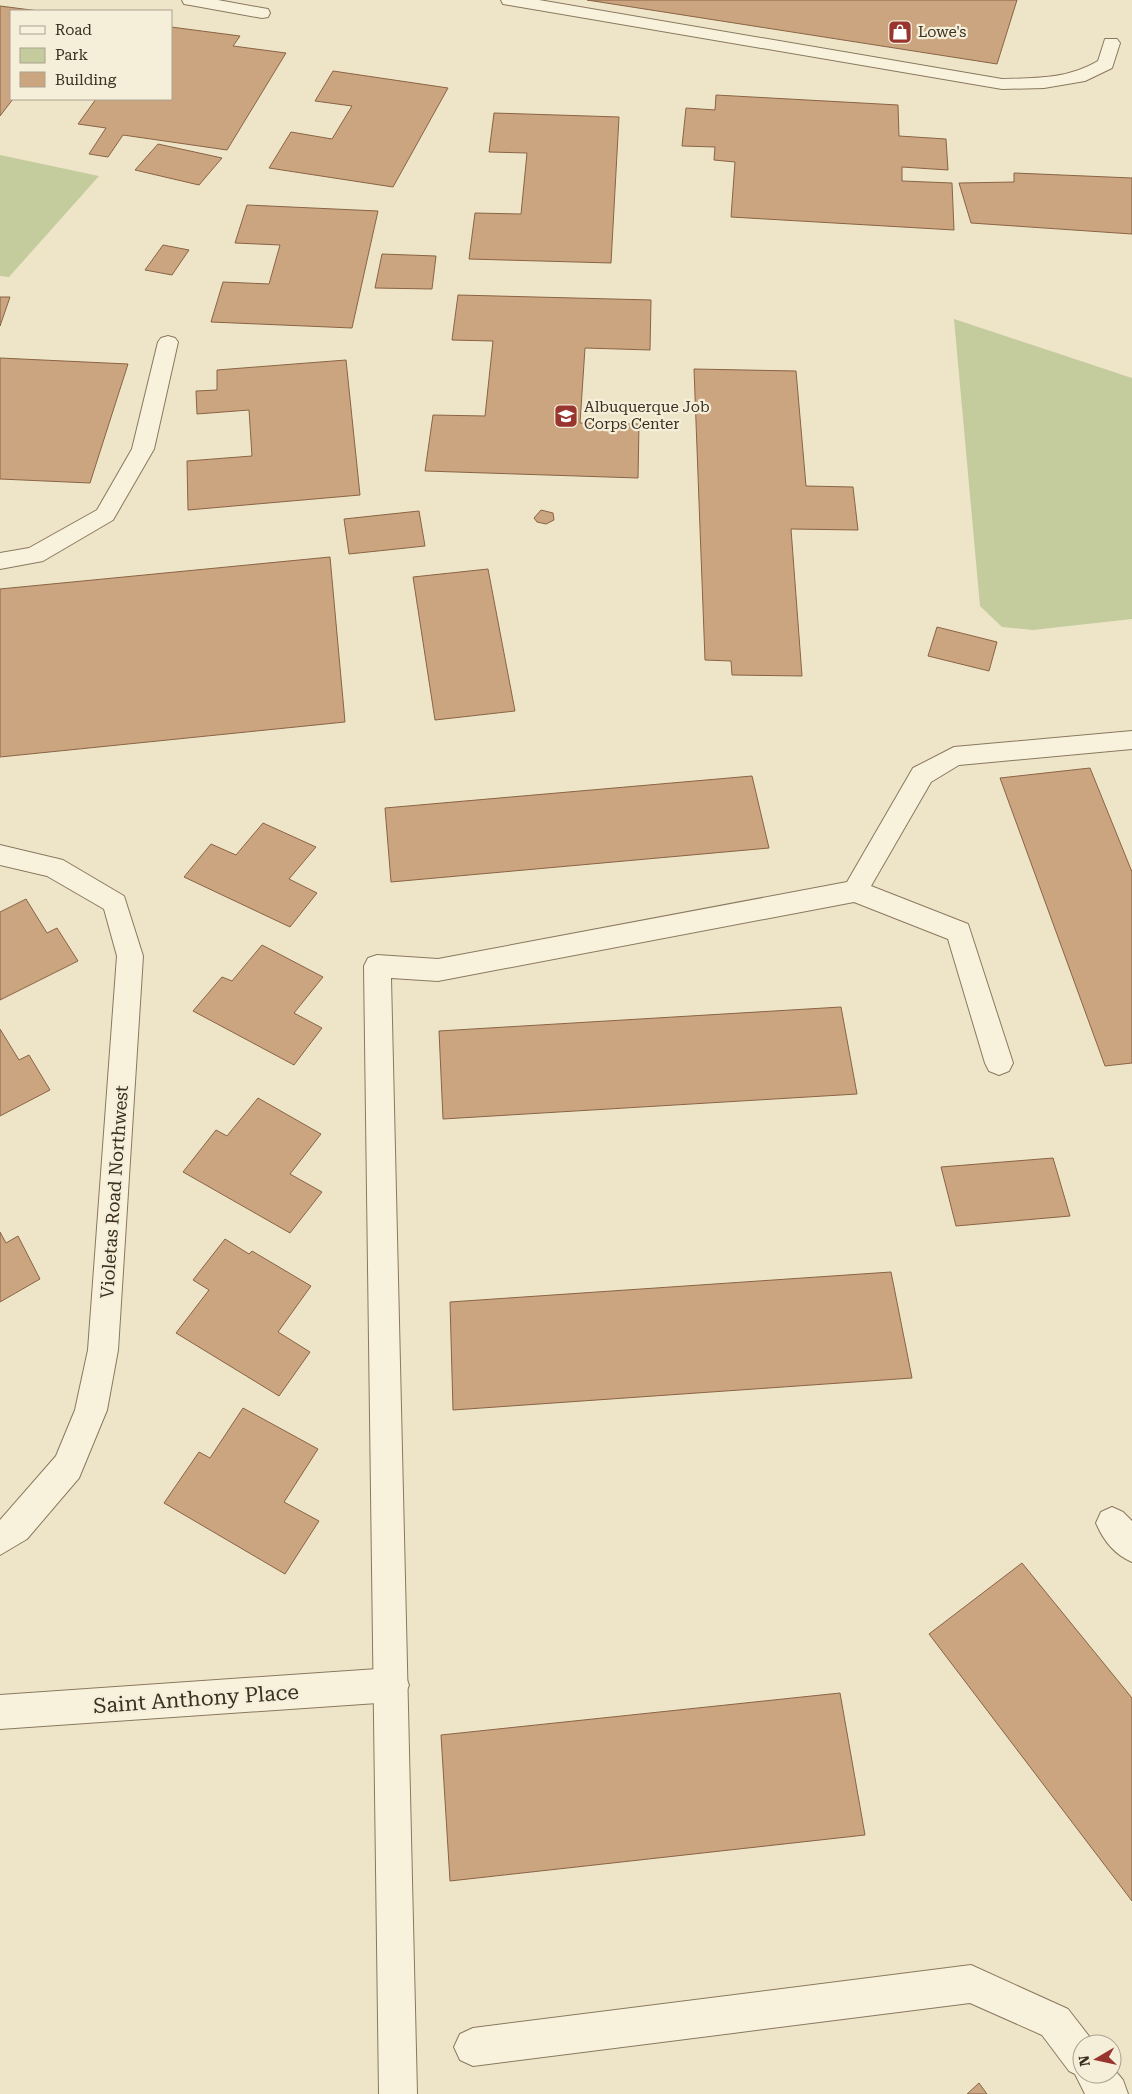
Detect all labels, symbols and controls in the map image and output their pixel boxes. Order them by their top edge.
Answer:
legend [10,10,172,100]
shop icon: Lowe's [887,19,913,45]
text: Road [55,21,92,39]
place label: Lowe's [918,23,966,41]
text: Park [55,46,89,64]
text: Building [55,71,117,89]
place label: Albuquerque Job Corps Center [584,398,710,433]
school or university icon: Albuquerque Job Corps Center [553,403,579,429]
street label: Violetas Road Northwest [96,1084,132,1299]
street label: Saint Anthony Place [92,1680,300,1718]
north arrow [1072,2034,1122,2084]
text: N [1075,2054,1093,2068]

